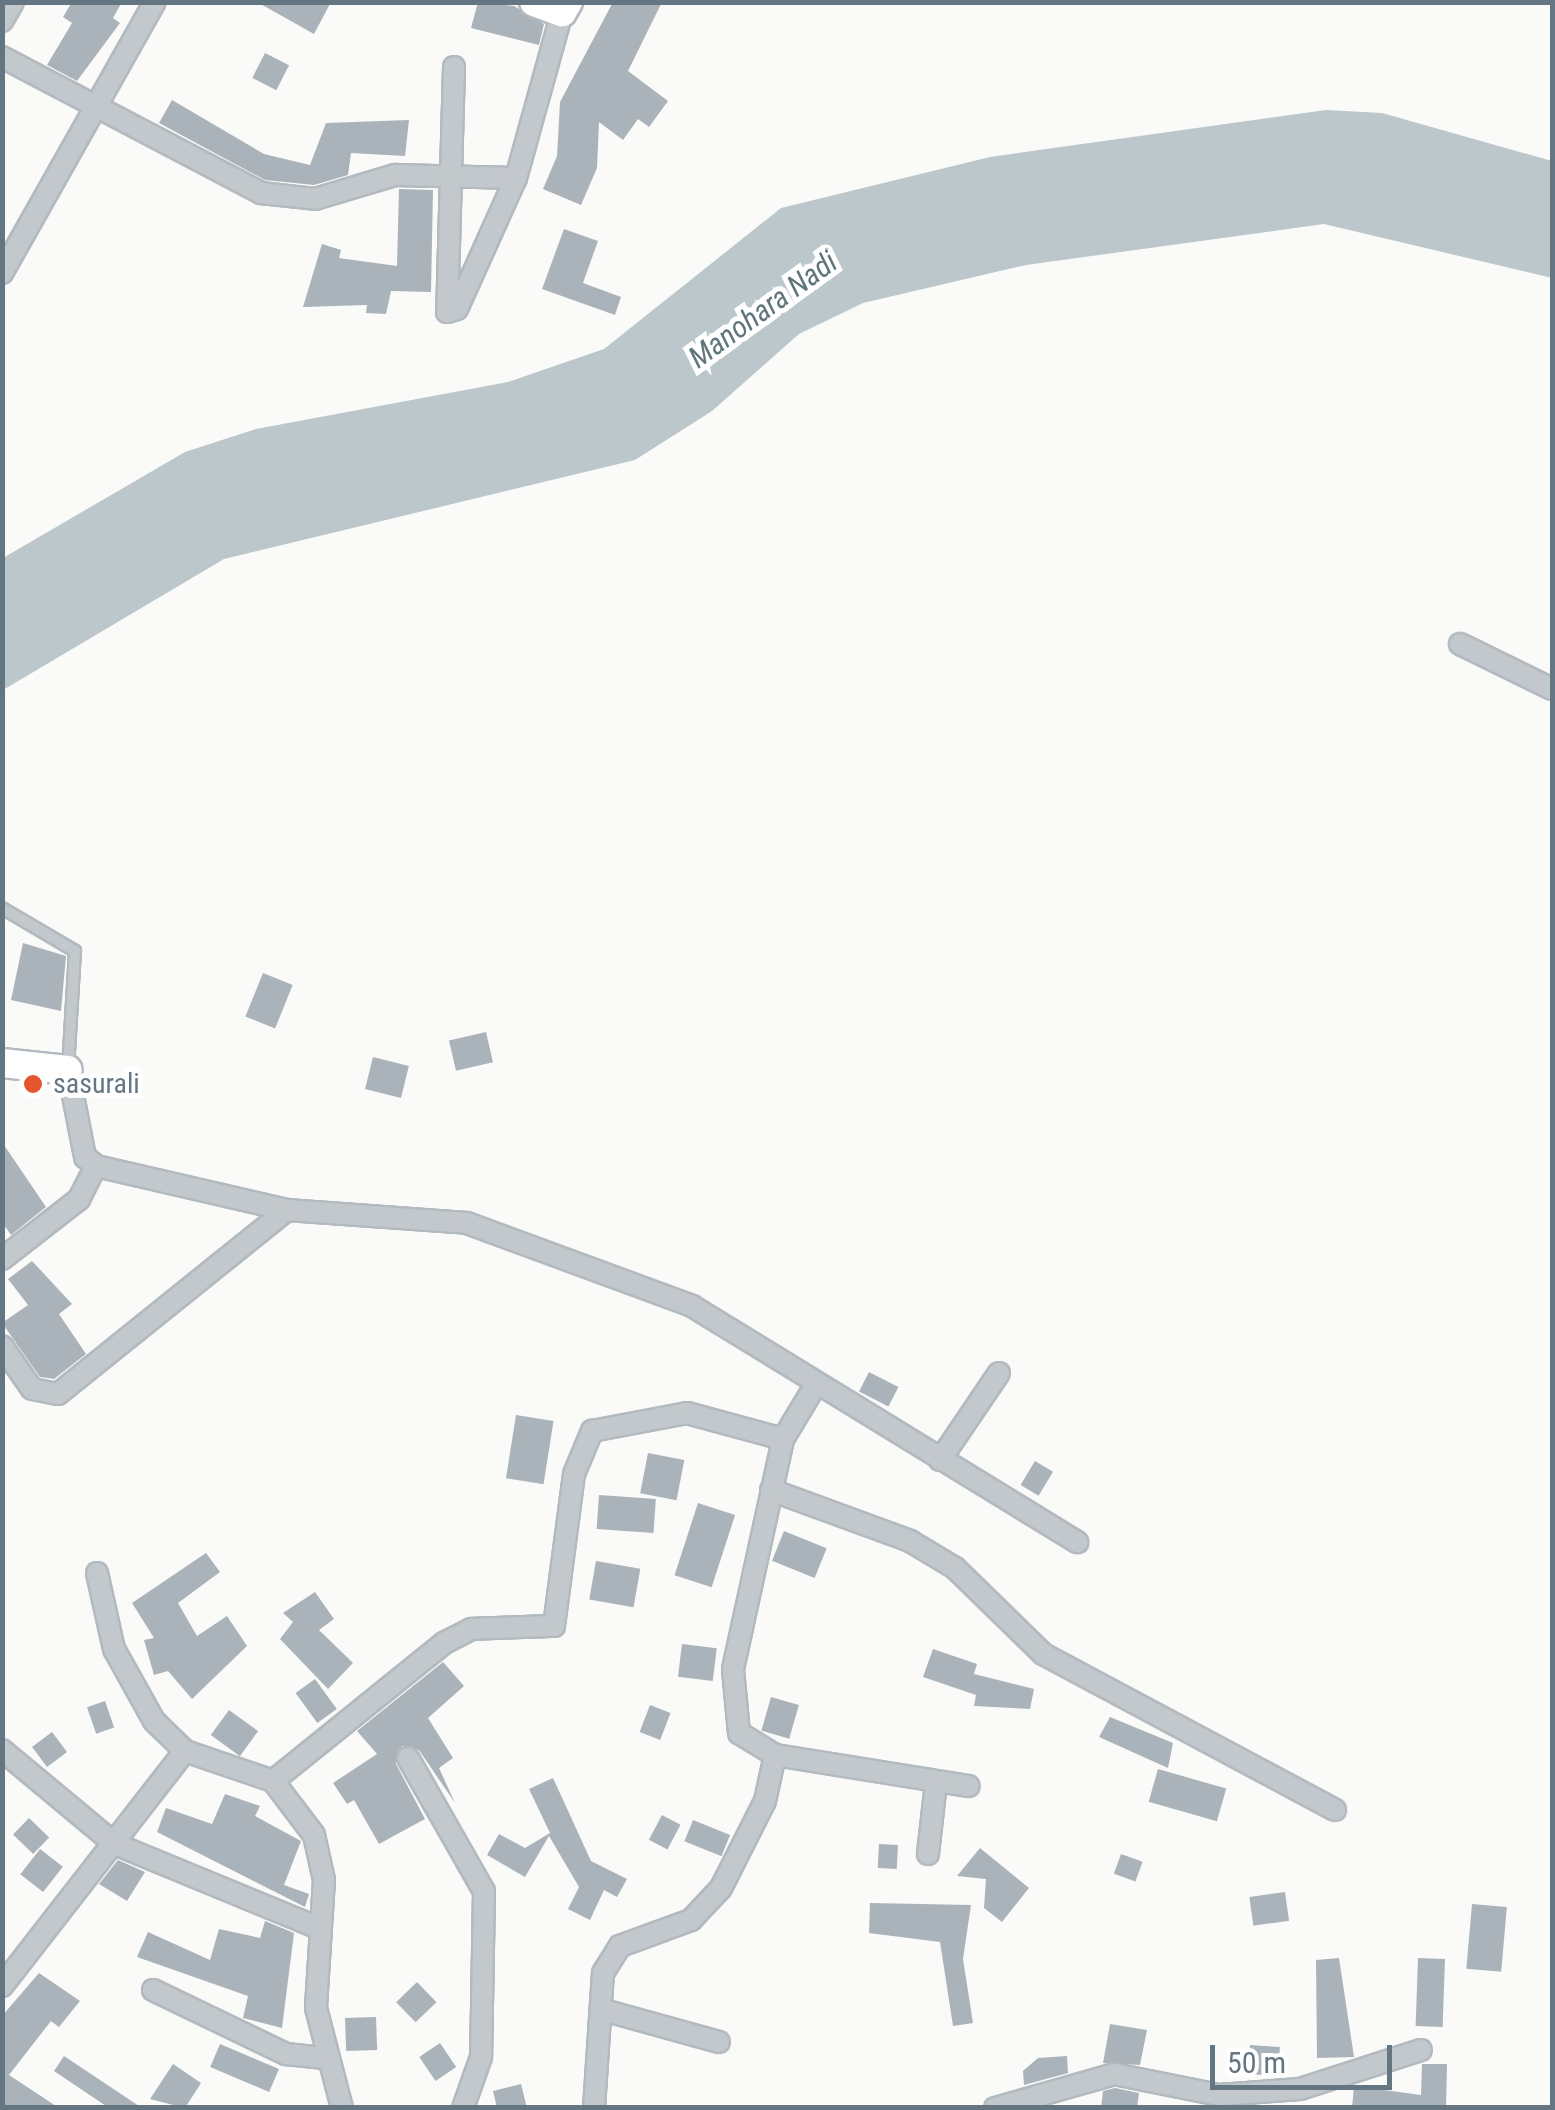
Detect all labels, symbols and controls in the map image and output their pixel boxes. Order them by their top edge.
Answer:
water label: Manohara Nadi [682,244,844,376]
place label: sasurali [53,1067,140,1101]
marker: sasurali [22,1073,44,1095]
scale bar [1215,2025,1398,2087]
text: 50 m [1227,2045,1286,2080]

